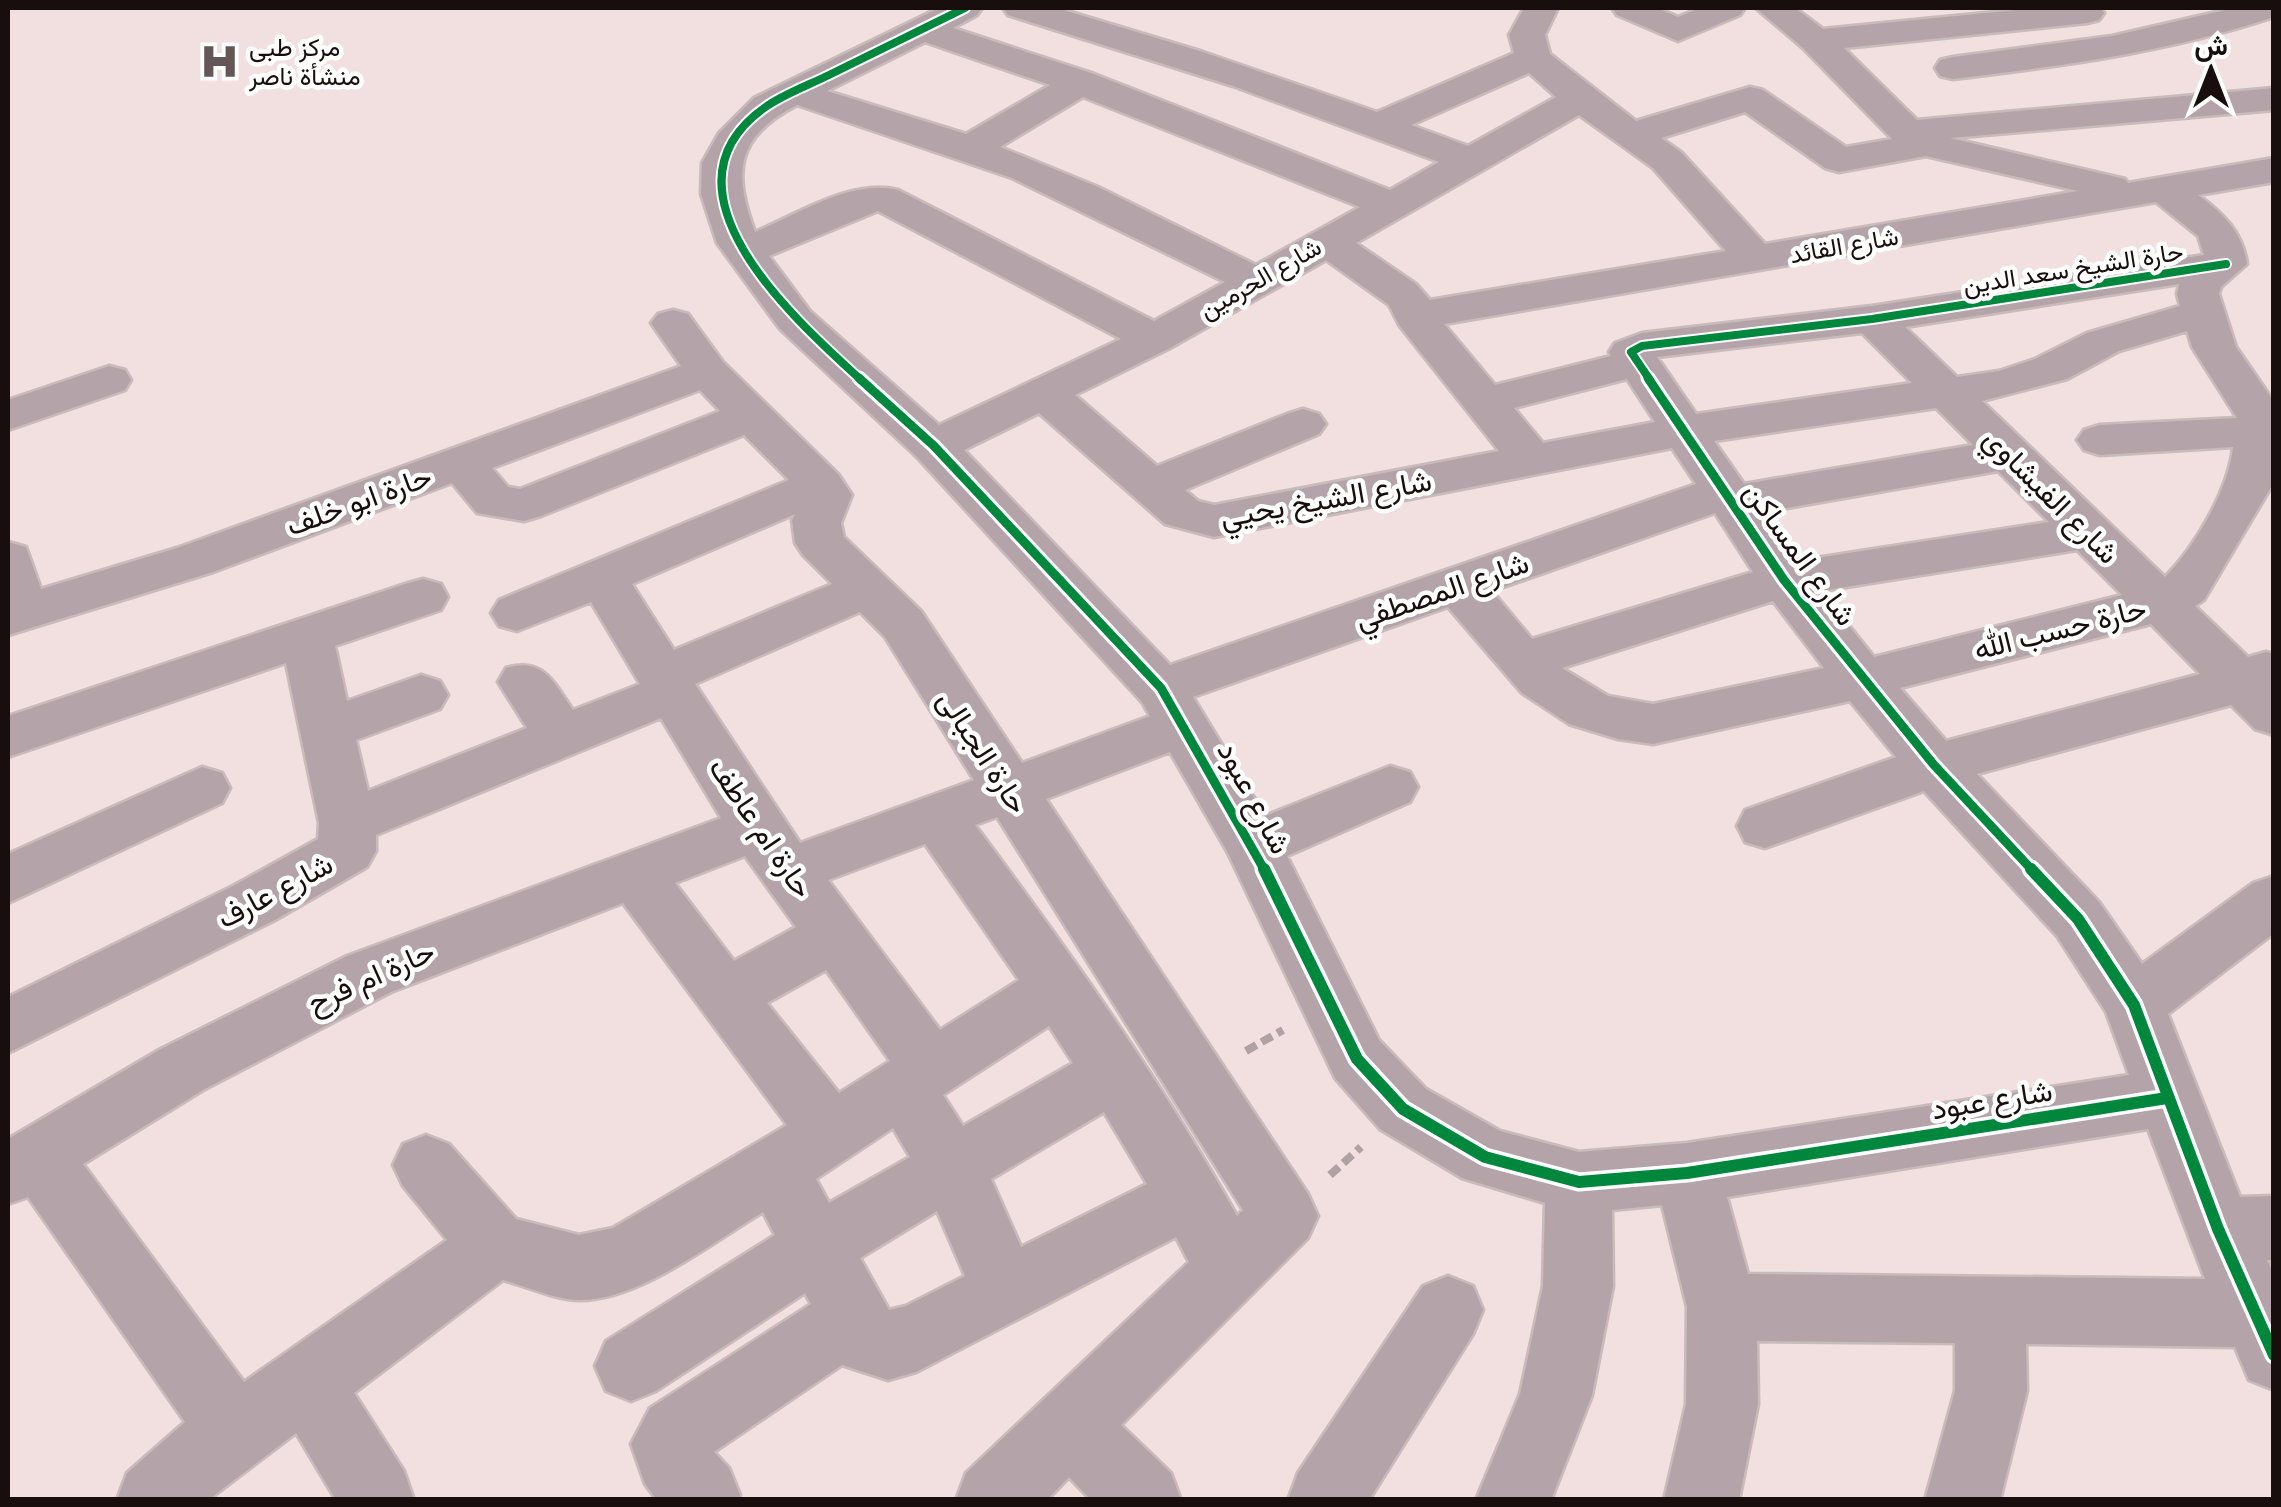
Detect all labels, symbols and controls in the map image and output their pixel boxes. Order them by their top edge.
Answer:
north arrow [2161,20,2261,120]
text: ش [2194,27,2228,62]
place label: مركز طبى منشأة ناصر [248,31,361,92]
hospital icon: مركز طبى منشأة ناصر [198,40,240,82]
street label: شارع القائد [1787,220,1901,271]
street label: شارع الحرمين [1193,230,1327,327]
street label: حارة الشيخ سعد الدين [1960,235,2186,303]
street label: شارع الفيشاوي [1971,419,2128,576]
street label: حارة ابو خلف [281,456,437,544]
street label: شارع الشيخ يحيي [1217,461,1436,541]
street label: شارع المساكن [1734,474,1866,634]
street label: شارع المصطفي [1350,543,1536,643]
street label: حارة حسب الله [1970,588,2150,668]
street label: حارة الجبالى [930,682,1038,820]
street label: شارع عبود [1208,735,1300,861]
street label: حارة ام عاطف [700,750,823,905]
street label: شارع عارف [210,844,340,938]
street label: حارة ام فرح [301,931,441,1023]
street label: شارع عبود [1929,1071,2055,1129]

